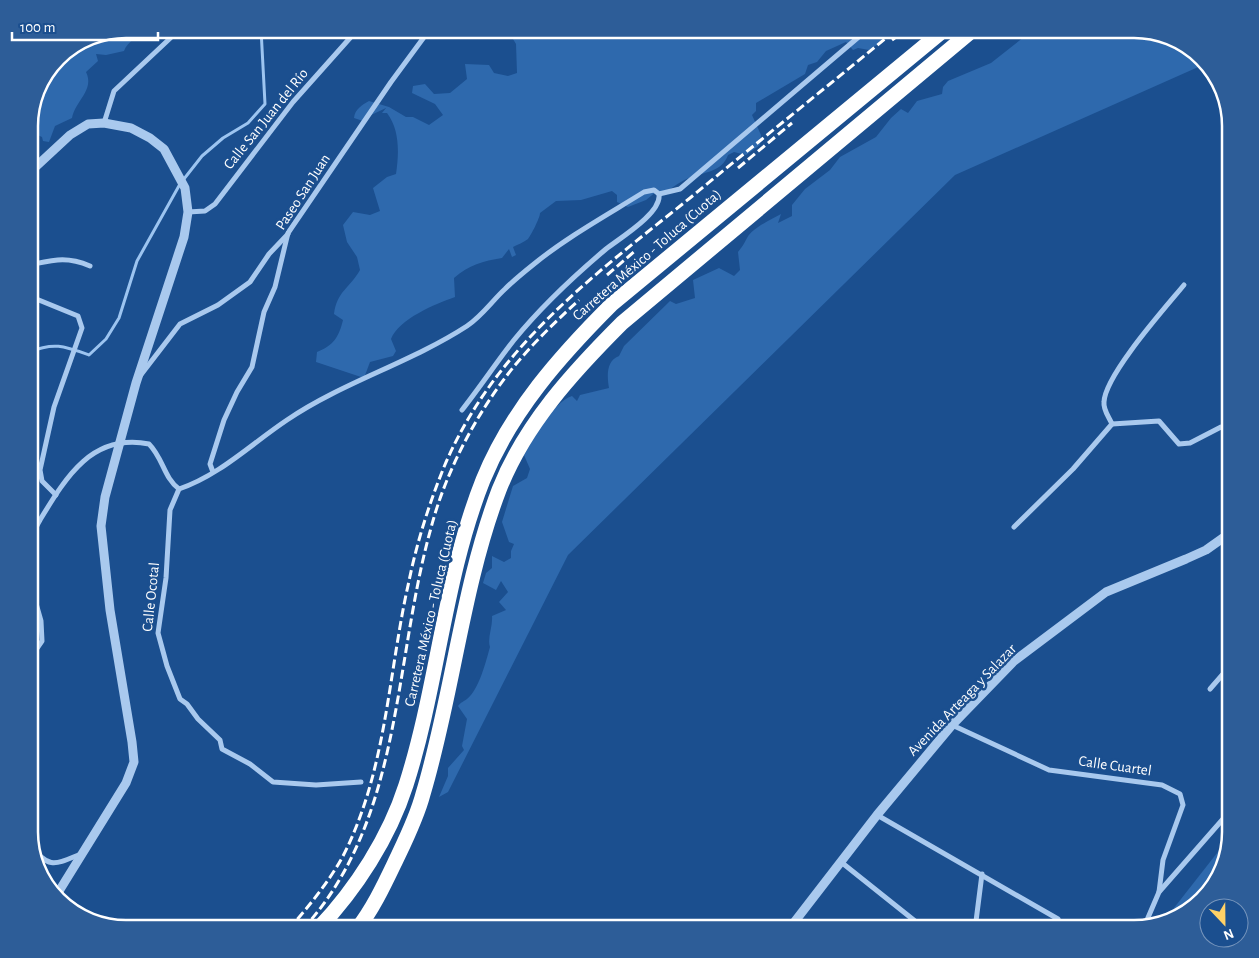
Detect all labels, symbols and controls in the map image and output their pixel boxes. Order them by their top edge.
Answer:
scale bar [12,10,159,42]
text: 100 m [20,20,55,35]
street label: Calle San Juan del Río [221,66,311,172]
street label: Paseo San Juan [273,151,333,233]
street label: Carretera México - Toluca (Cuota) [570,187,724,323]
street label: Carretera México - Toluca (Cuota) [402,518,460,708]
street label: Calle Ocotal [140,562,162,632]
street label: Avenida Arteaga y Salazar [905,641,1019,759]
street label: Calle Cuartel [1078,753,1152,779]
north arrow [1199,898,1249,948]
text: N [1221,926,1236,942]

